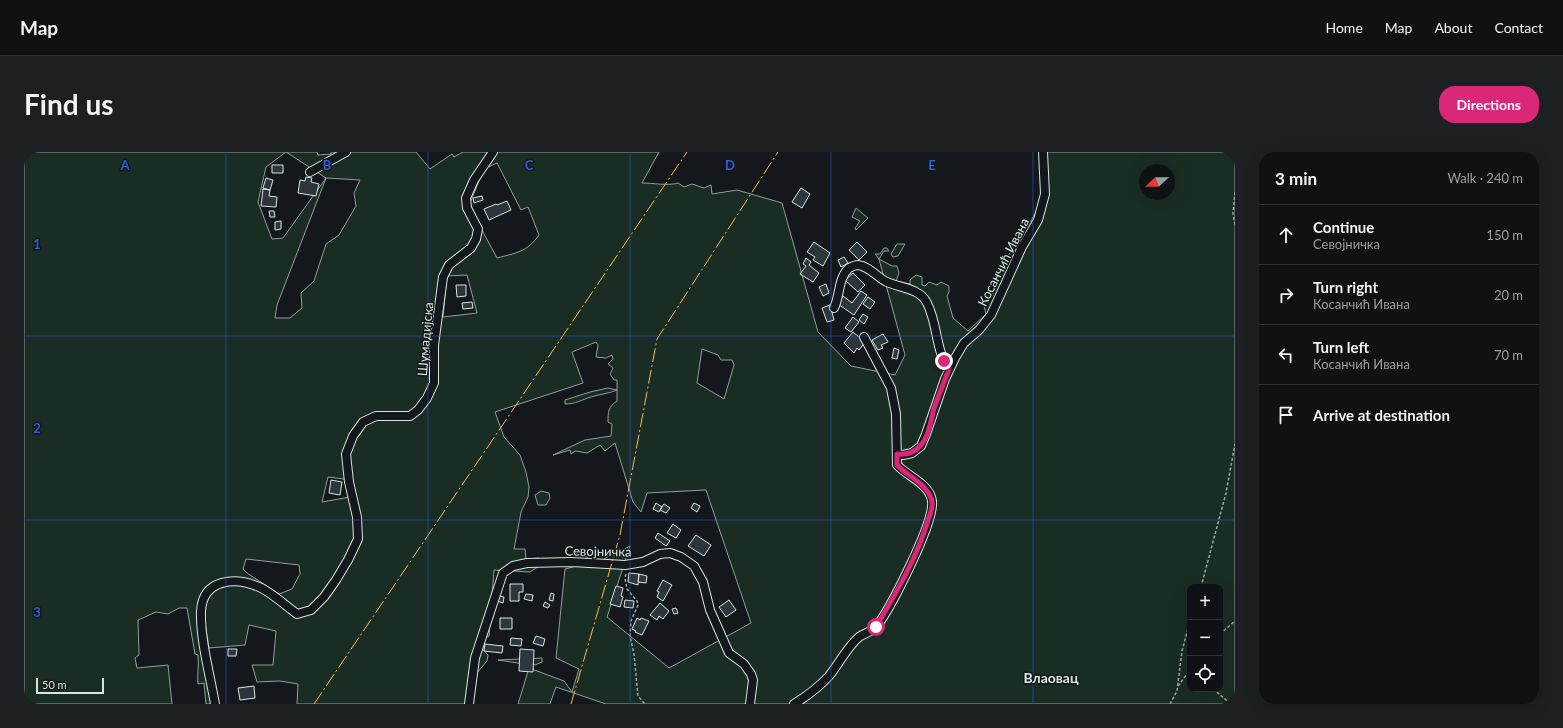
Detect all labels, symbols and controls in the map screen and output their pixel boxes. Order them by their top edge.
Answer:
text: Map [20,16,58,39]
text: Home [1325,19,1363,36]
text: Map [1385,19,1412,36]
text: About [1434,19,1472,36]
text: Contact [1494,19,1543,36]
button: Directions [1439,86,1539,123]
text: Find us [24,87,114,121]
text: A [119,157,130,173]
text: B [323,157,332,173]
text: C [525,157,534,173]
text: D [725,157,735,173]
text: E [928,157,936,173]
north arrow [1139,164,1175,200]
text: 3 min [1275,168,1317,189]
text: Walk · 240 m [1447,170,1523,186]
street label: Косанчић Ивана [974,215,1032,309]
text: Continue [1313,218,1374,236]
icon: ahead [1275,224,1297,246]
text: 150 m [1486,227,1523,243]
text: 1 [33,236,41,252]
text: Севојничка [1313,236,1380,252]
text: Turn right [1313,278,1378,296]
icon: right [1275,284,1297,306]
text: 20 m [1494,287,1523,303]
text: Косанчић Ивана [1313,296,1410,312]
street label: Шумадијска [414,301,436,377]
text: Turn left [1313,338,1369,356]
icon: left [1275,344,1297,366]
text: 70 m [1494,347,1523,363]
route end [935,352,953,370]
text: Косанчић Ивана [1313,356,1410,372]
icon: arrive [1275,404,1297,426]
text: Arrive at destination [1313,406,1450,424]
text: 2 [33,420,41,436]
street label: Севојничка [564,542,632,560]
map controls [1187,584,1223,692]
button: + [1187,584,1223,620]
text: 3 [33,604,41,620]
route start [867,618,885,636]
button: − [1187,620,1223,656]
button: locate [1187,656,1223,692]
district label: Влаовац [1023,669,1079,686]
scale bar [36,676,104,695]
text: 50 m [42,678,67,691]

